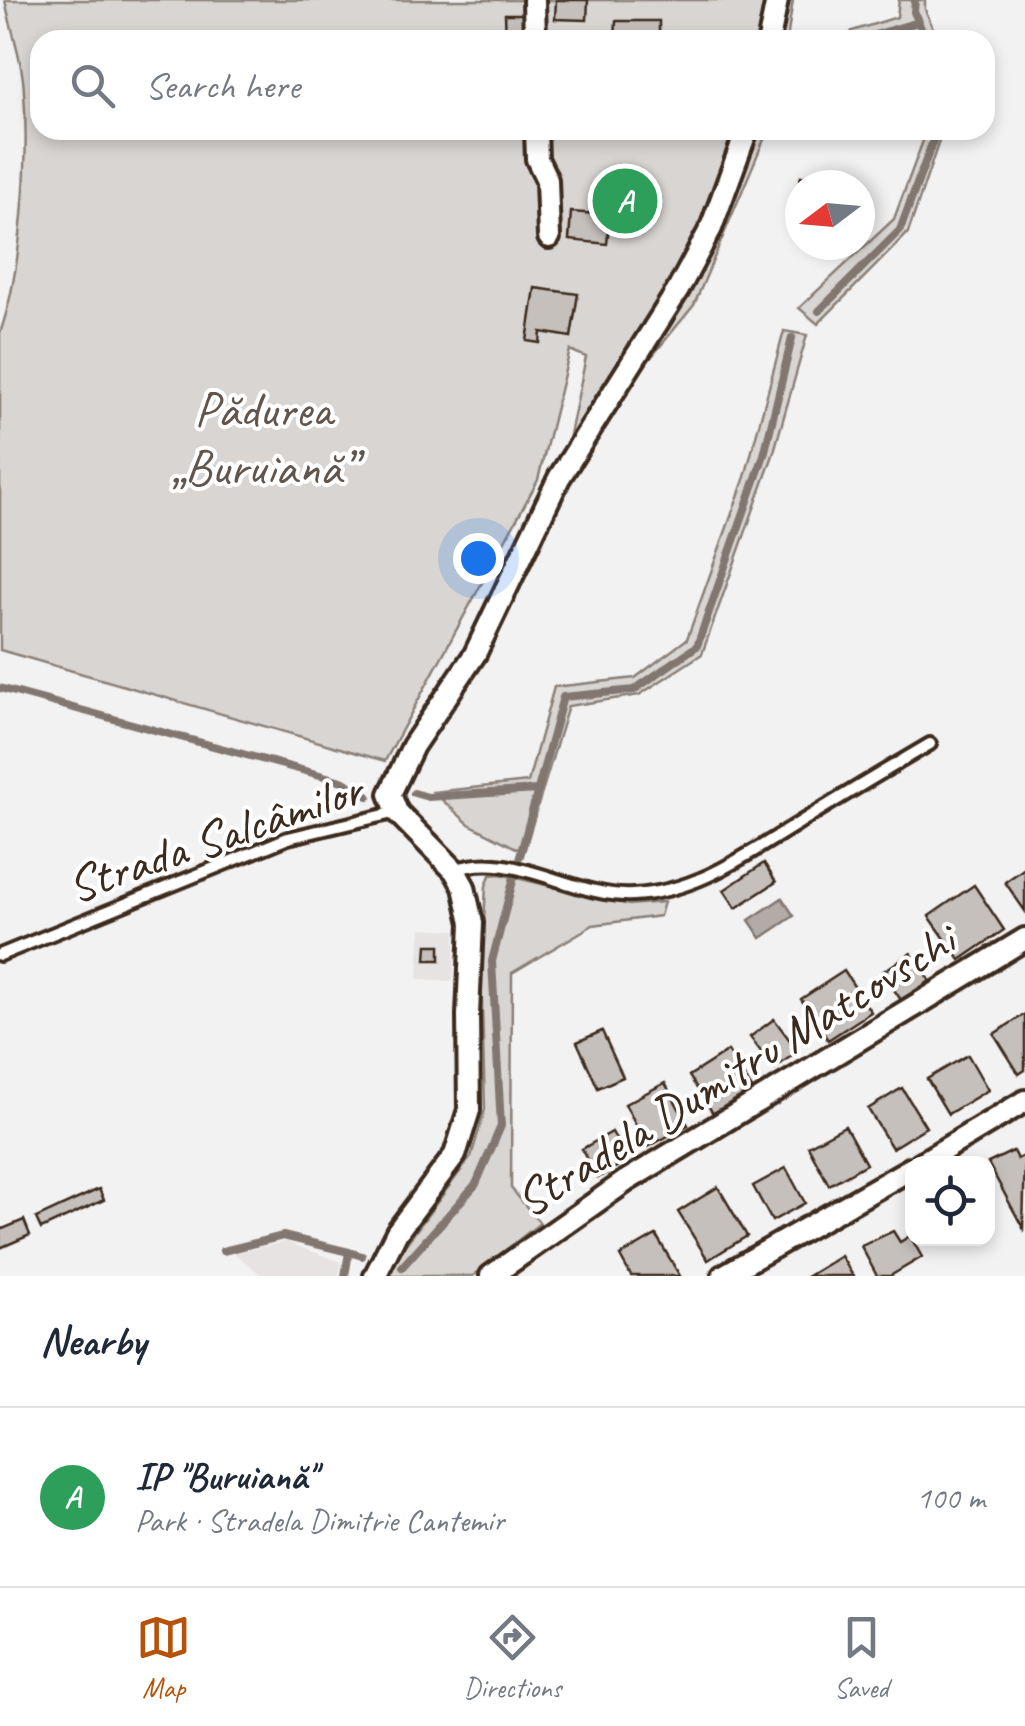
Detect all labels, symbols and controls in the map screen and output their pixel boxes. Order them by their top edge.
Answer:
search box [30,30,995,140]
icon: search [65,58,120,113]
text: Search here [145,62,300,109]
pin: A [592,164,658,238]
north arrow [785,170,875,260]
park label: Pădurea „Buruiană” [171,378,365,499]
your location [453,533,504,584]
street label: Strada Salcâmilor [59,756,374,917]
street label: Stradela Dumitru Matcovschi [503,906,971,1231]
map controls [905,1156,995,1246]
button: locate [905,1156,995,1246]
text: Nearby [40,1315,146,1368]
text: IP "Buruiană" [135,1453,316,1500]
text: A [64,1477,81,1518]
text: 100 m [916,1477,985,1518]
text: Park · Stradela Dimitrie Cantemir [135,1500,504,1541]
tab: Map [136,1610,191,1705]
tab: Directions [464,1610,561,1705]
tab: Saved [834,1610,889,1705]

